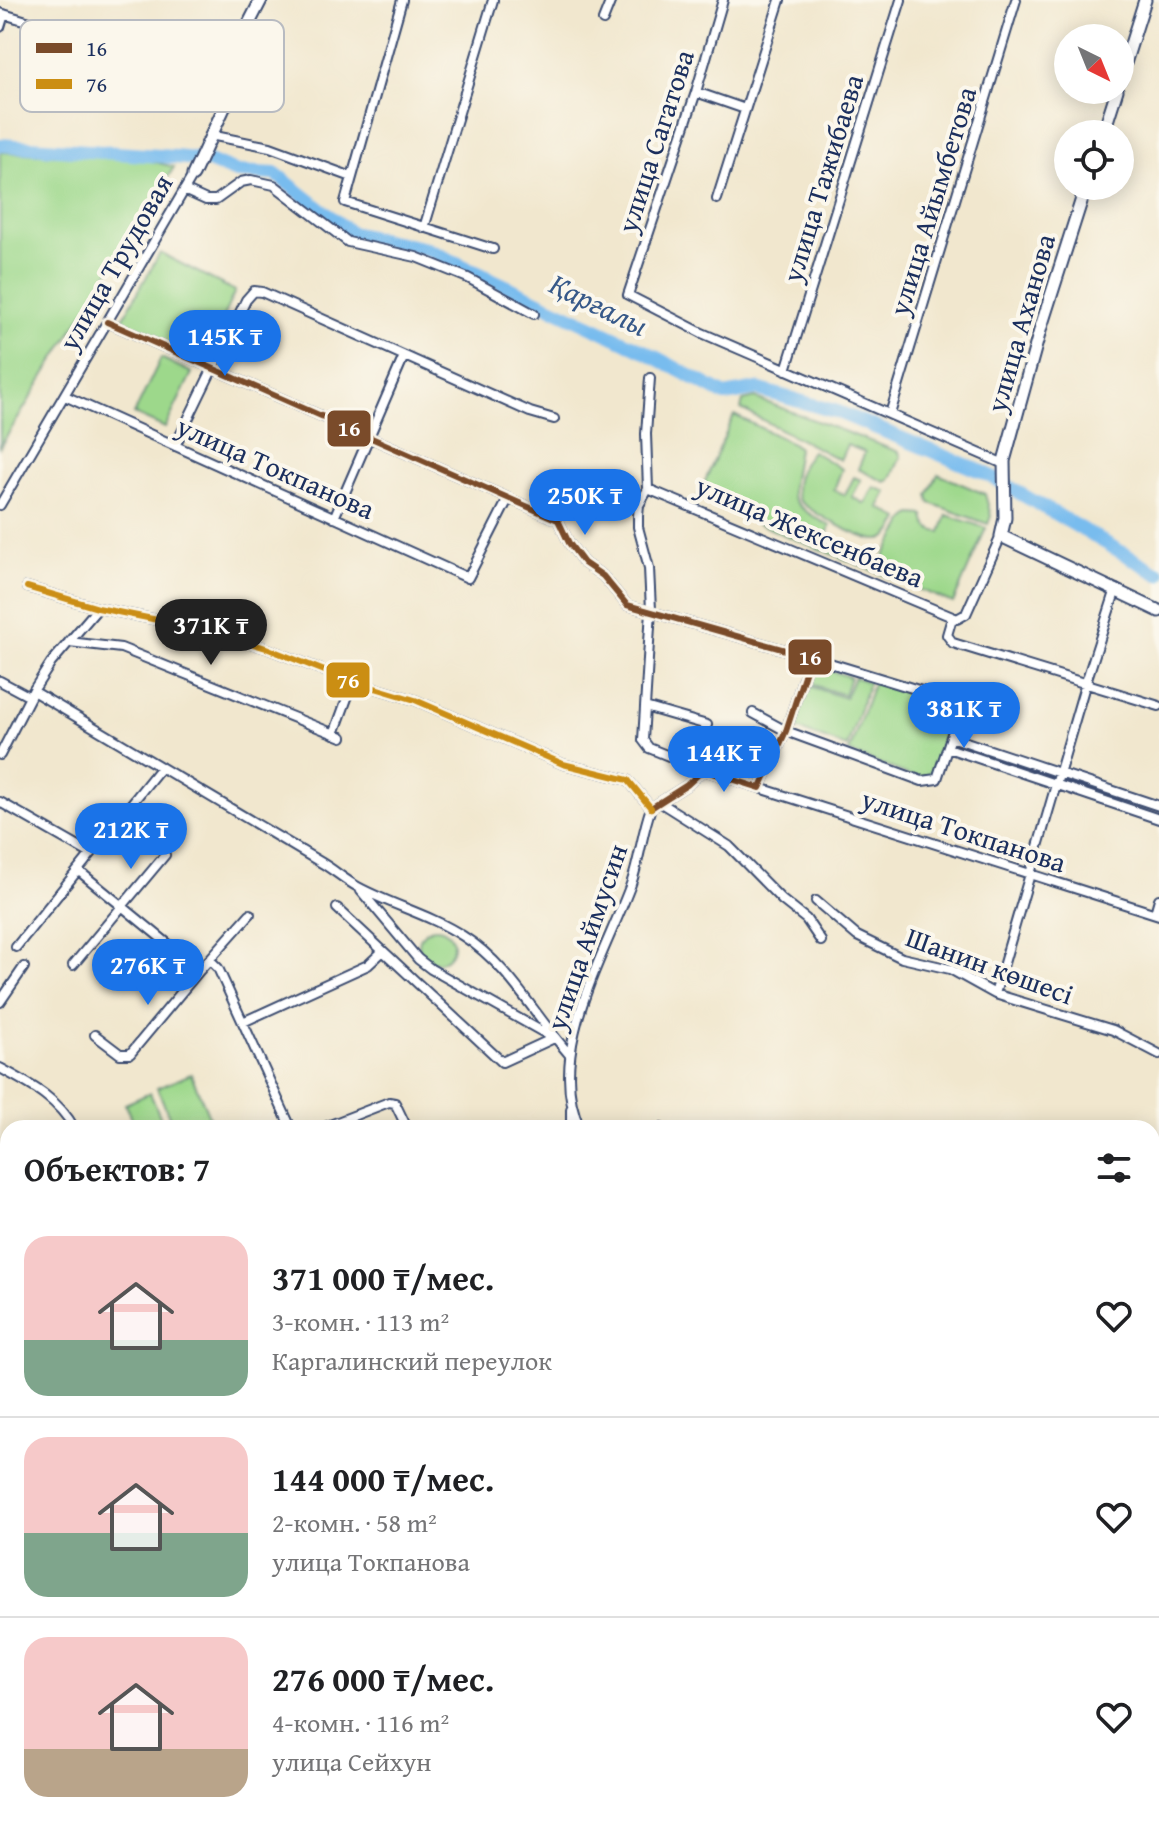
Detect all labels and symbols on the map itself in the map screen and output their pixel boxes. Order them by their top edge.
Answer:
legend [20,20,284,112]
north arrow [1054,24,1134,104]
text: 16 [86,32,107,64]
street label: улица Сагатова [606,44,704,239]
text: 76 [86,68,107,100]
street label: улица Тажибаева [771,68,873,288]
street label: улица Айымбетова [877,81,986,321]
street label: улица Трудовая [47,166,182,359]
street label: улица Аханова [975,228,1065,418]
water label: Қарғалы [542,261,656,347]
pin: 145K ₸ [160,310,290,378]
street label: улица Токпанова [169,405,382,529]
line badge: 16 [326,409,372,448]
text: 16 [338,412,360,444]
street label: улица Жексенбаева [689,464,931,598]
pin: 250K ₸ [520,469,650,537]
pin: 371K ₸ [146,599,276,667]
line badge: 16 [787,638,833,676]
text: 16 [799,641,821,673]
line badge: 76 [325,661,371,699]
text: 76 [337,664,359,696]
pin: 381K ₸ [899,682,1029,750]
pin: 144K ₸ [659,726,789,794]
street label: улица Токпанова [855,777,1072,883]
pin: 212K ₸ [66,803,196,871]
street label: улица Аймусин [535,838,637,1037]
street label: Шанин көшесі [900,916,1080,1014]
pin: 276K ₸ [83,939,213,1007]

